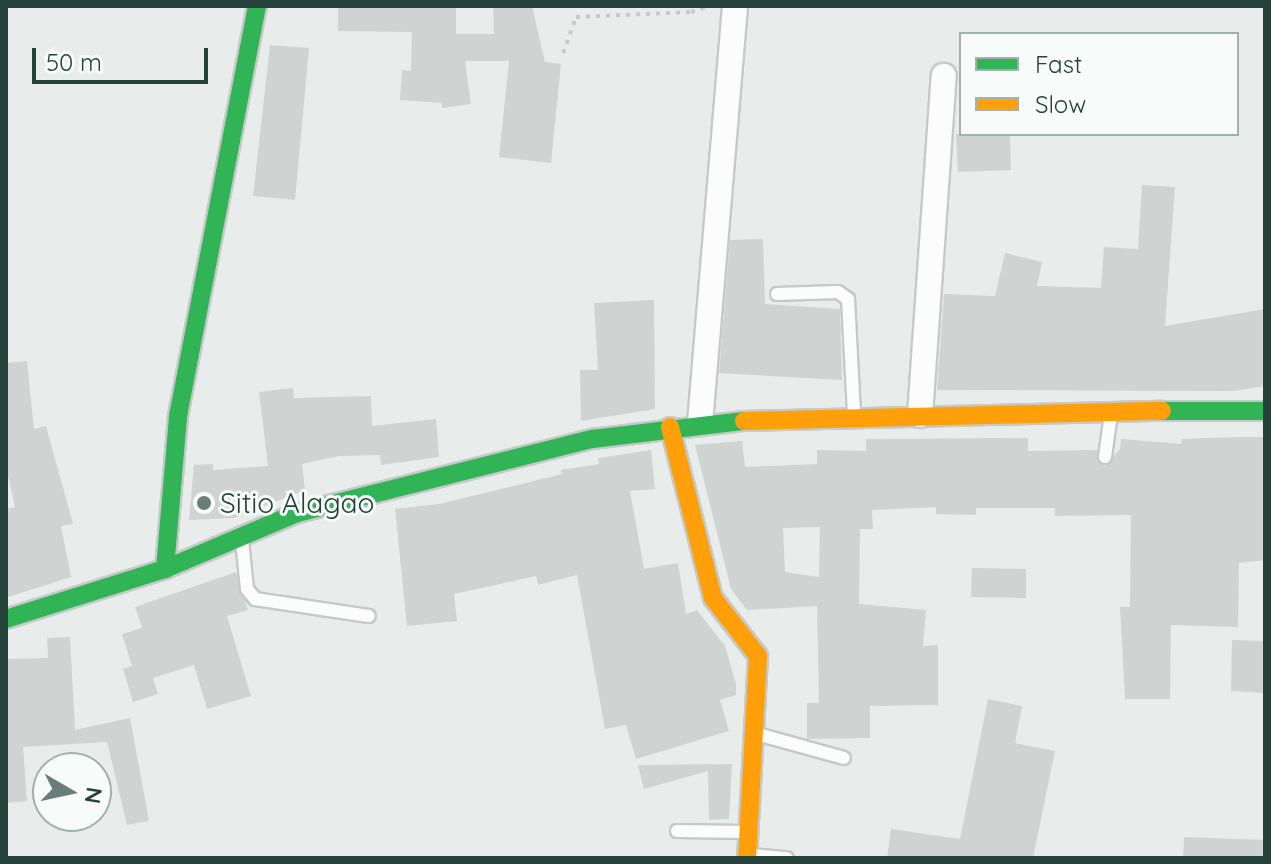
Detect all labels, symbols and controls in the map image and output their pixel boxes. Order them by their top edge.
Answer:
scale bar [36,32,212,82]
legend [959,32,1239,136]
text: 50 m [46,47,102,77]
text: Fast [1035,49,1082,79]
text: Slow [1035,89,1086,119]
place label: Sitio Alagao [220,486,375,520]
marker: Sitio Alagao [195,494,213,512]
north arrow [32,752,112,832]
text: N [79,785,109,806]

